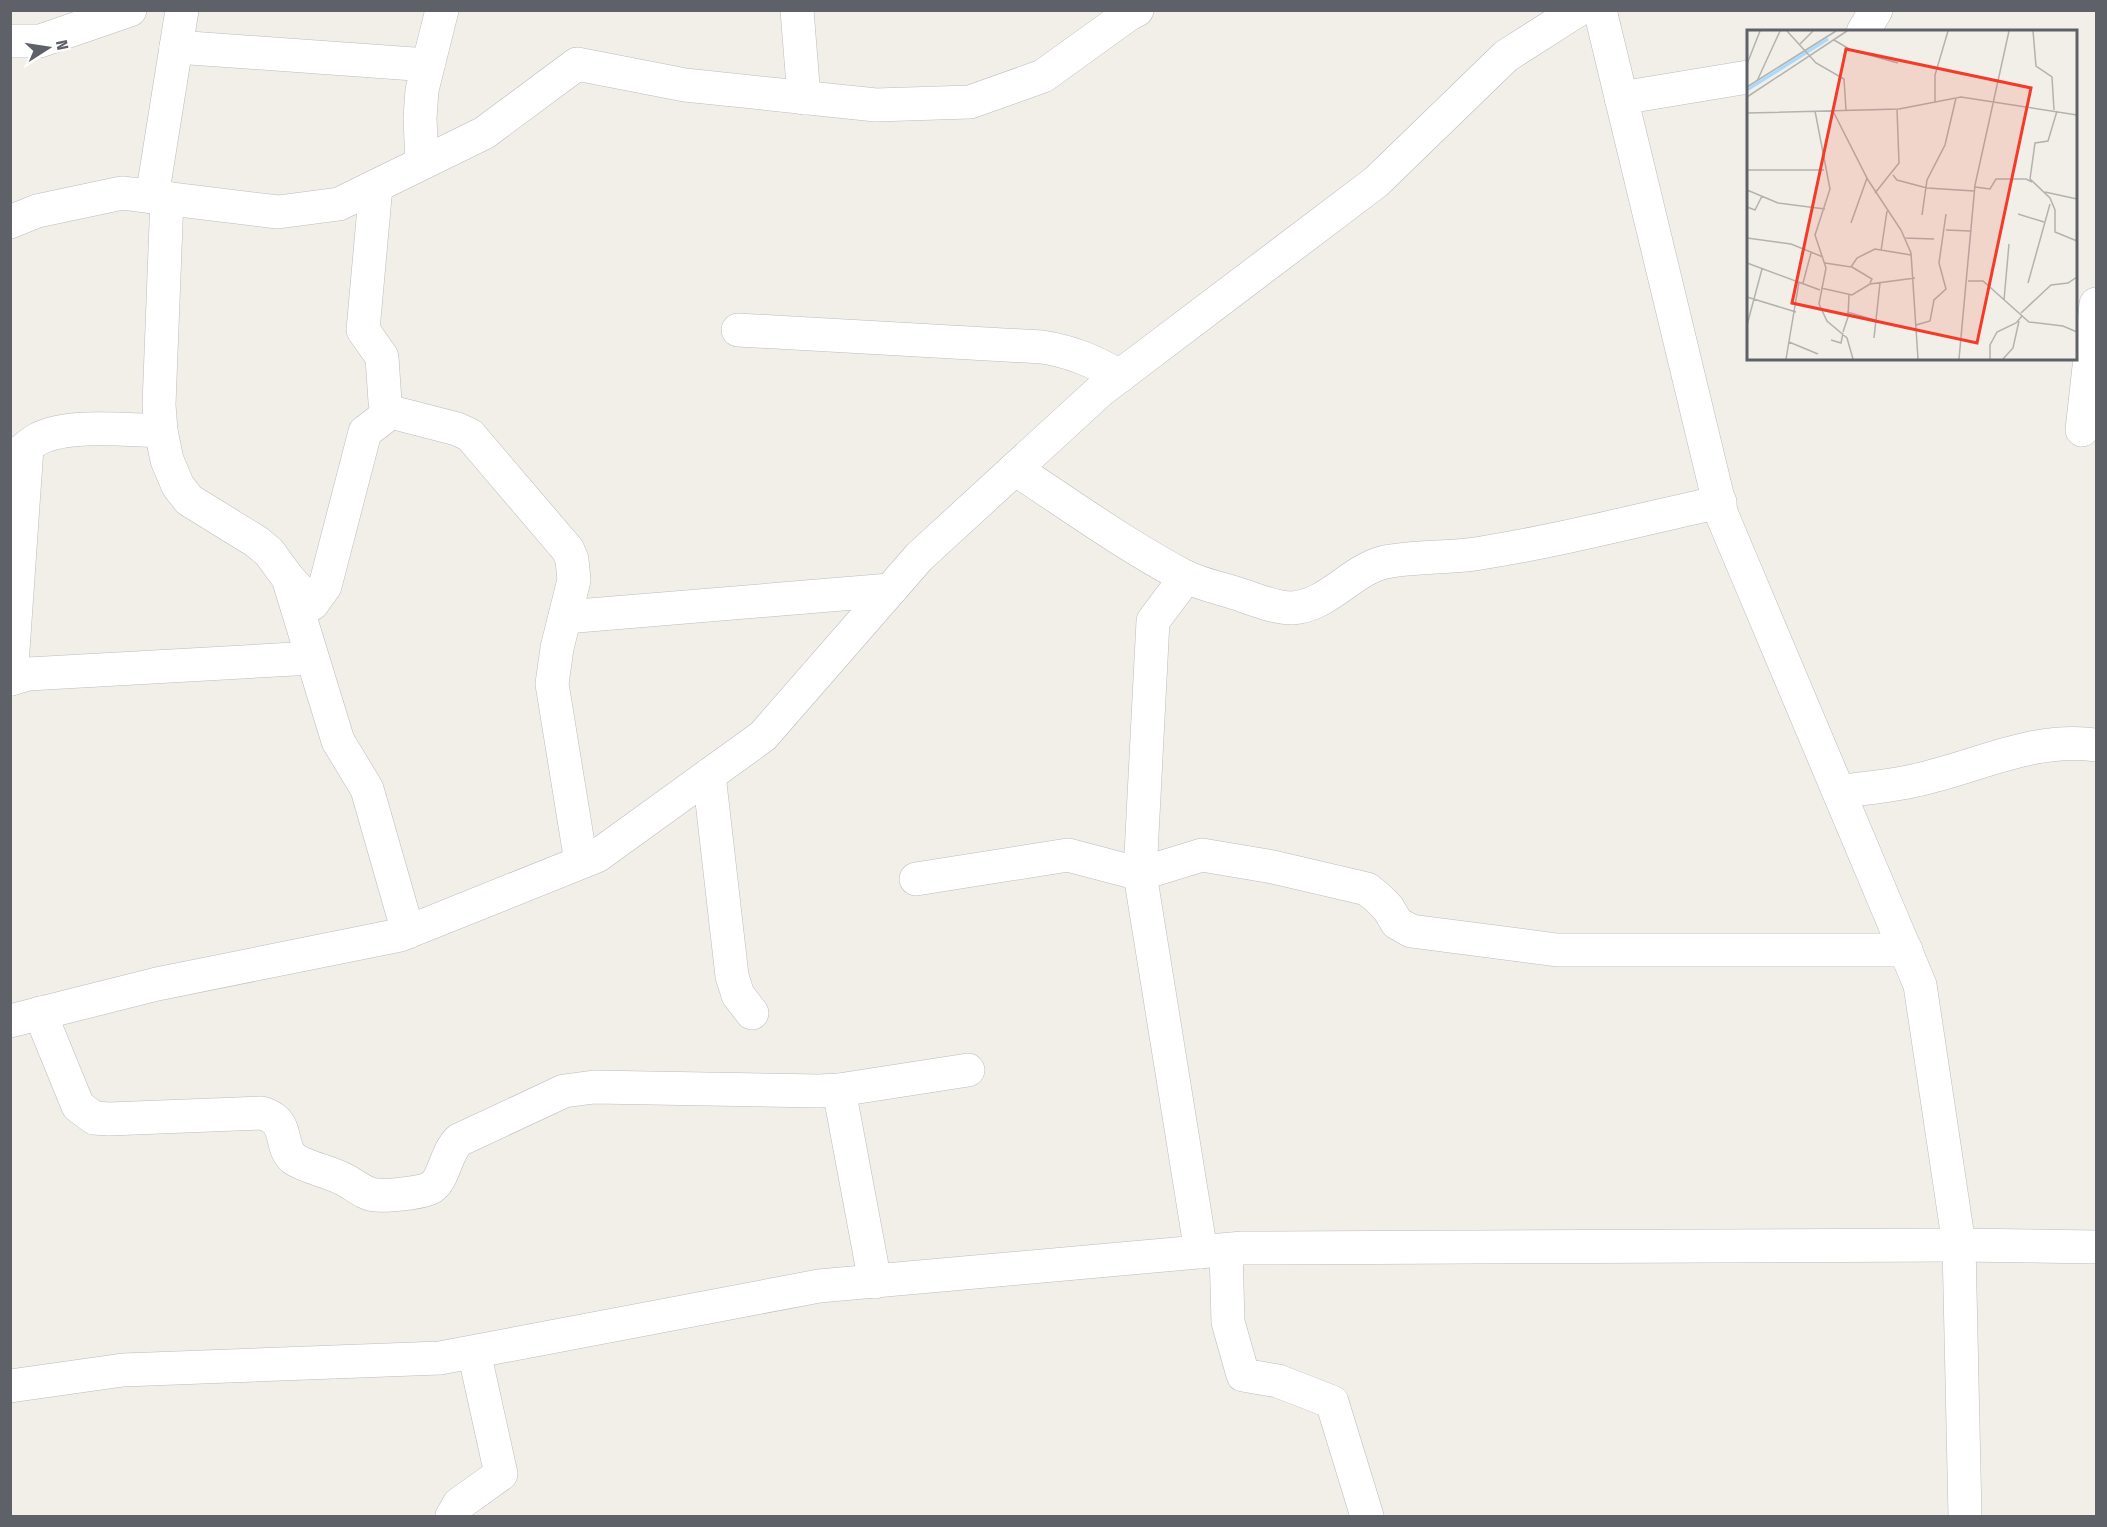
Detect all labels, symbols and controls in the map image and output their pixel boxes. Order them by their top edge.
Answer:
north arrow [18,18,78,78]
inset map [1747,30,2077,360]
text: N [52,38,72,52]

